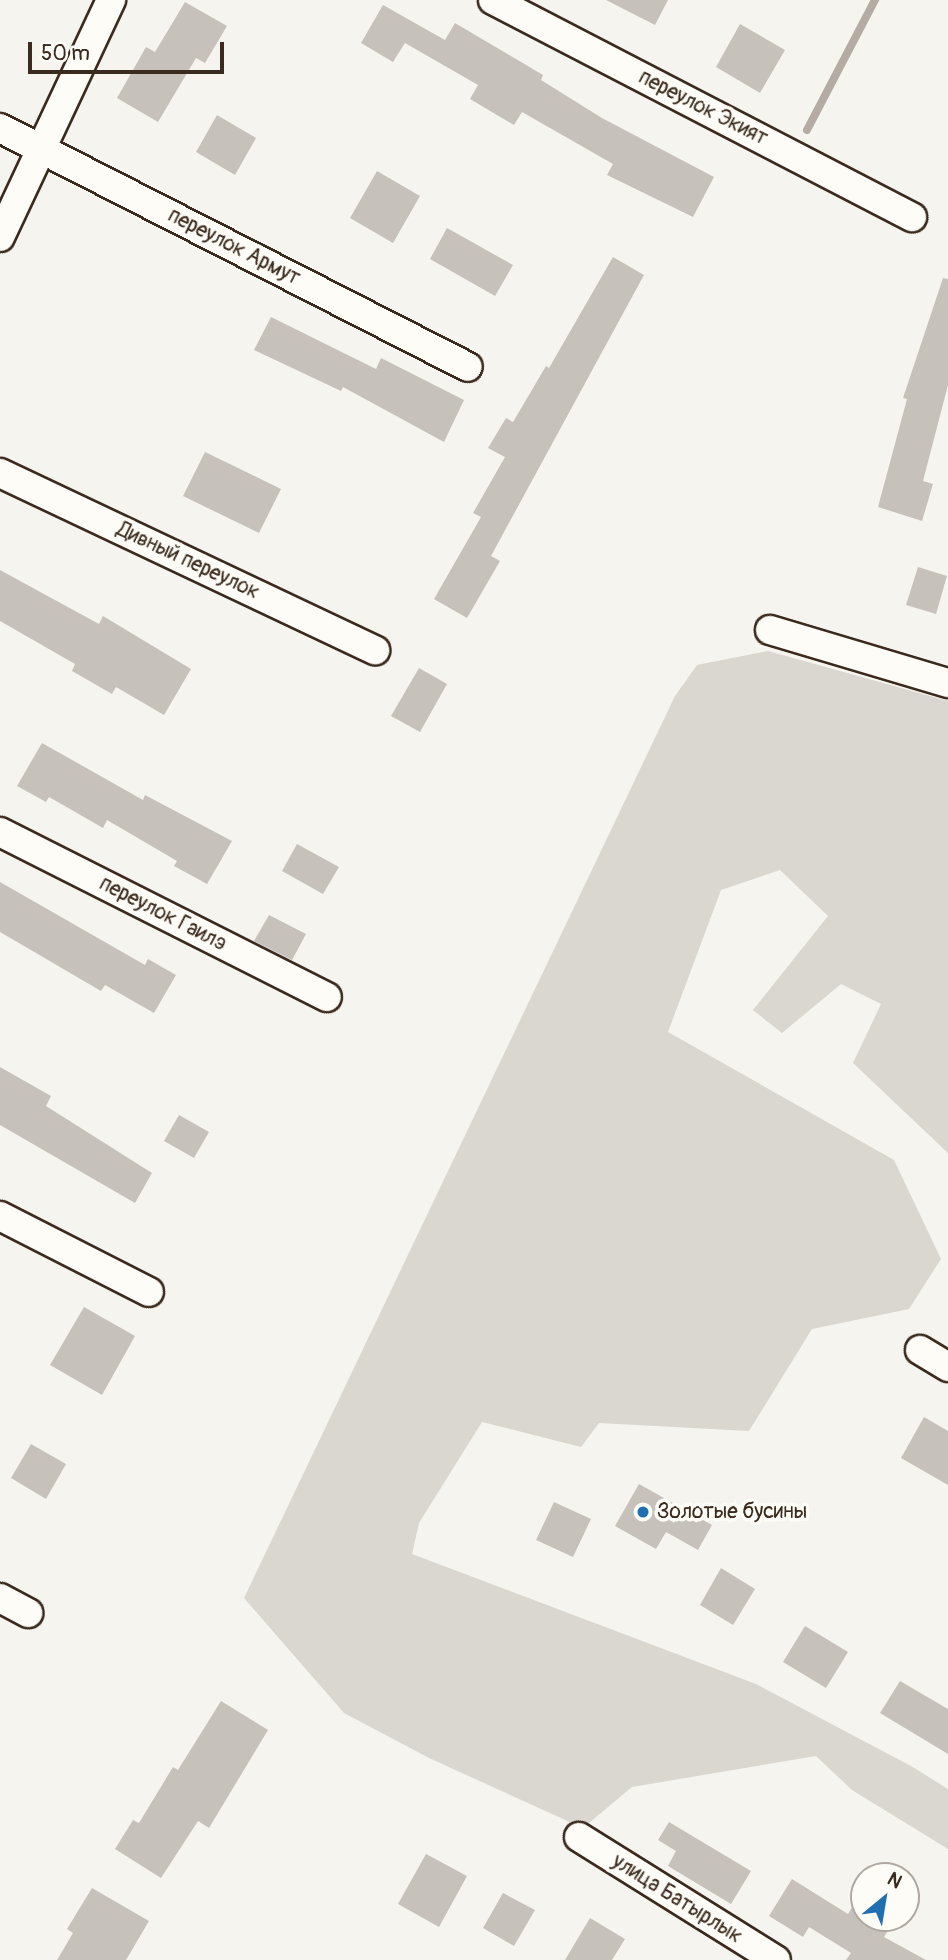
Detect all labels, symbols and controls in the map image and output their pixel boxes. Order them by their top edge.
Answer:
scale bar [32,28,228,72]
text: 50 m [41,40,90,67]
street label: переулок Экият [634,65,772,151]
street label: переулок Армут [164,203,304,291]
street label: Дивный переулок [113,517,263,605]
street label: переулок Гаилэ [95,871,231,957]
place label: Золотые бусины [657,1499,807,1525]
marker: Золотые бусины [635,1504,651,1520]
street label: улица Батырлык [607,1849,747,1949]
north arrow [850,1862,920,1932]
text: N [883,1867,906,1894]

